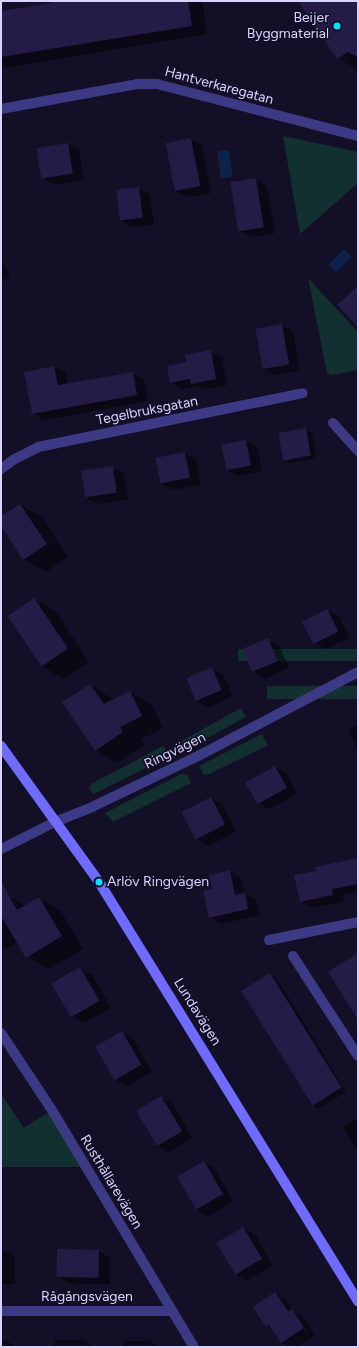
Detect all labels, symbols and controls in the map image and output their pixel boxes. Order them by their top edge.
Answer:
place label: Beijer Byggmaterial [247,10,329,42]
marker: Beijer Byggmaterial [332,21,342,31]
street label: Hantverkaregatan [163,63,275,109]
street label: Tegelbruksgatan [95,393,199,429]
street label: Ringvägen [142,729,208,773]
place label: Arlöv Ringvägen [107,874,209,890]
marker: Arlöv Ringvägen [94,877,104,887]
street label: Lundavägen [170,975,224,1049]
street label: Rusthållarevägen [76,1132,146,1232]
street label: Rågångsvägen [41,1289,133,1305]

